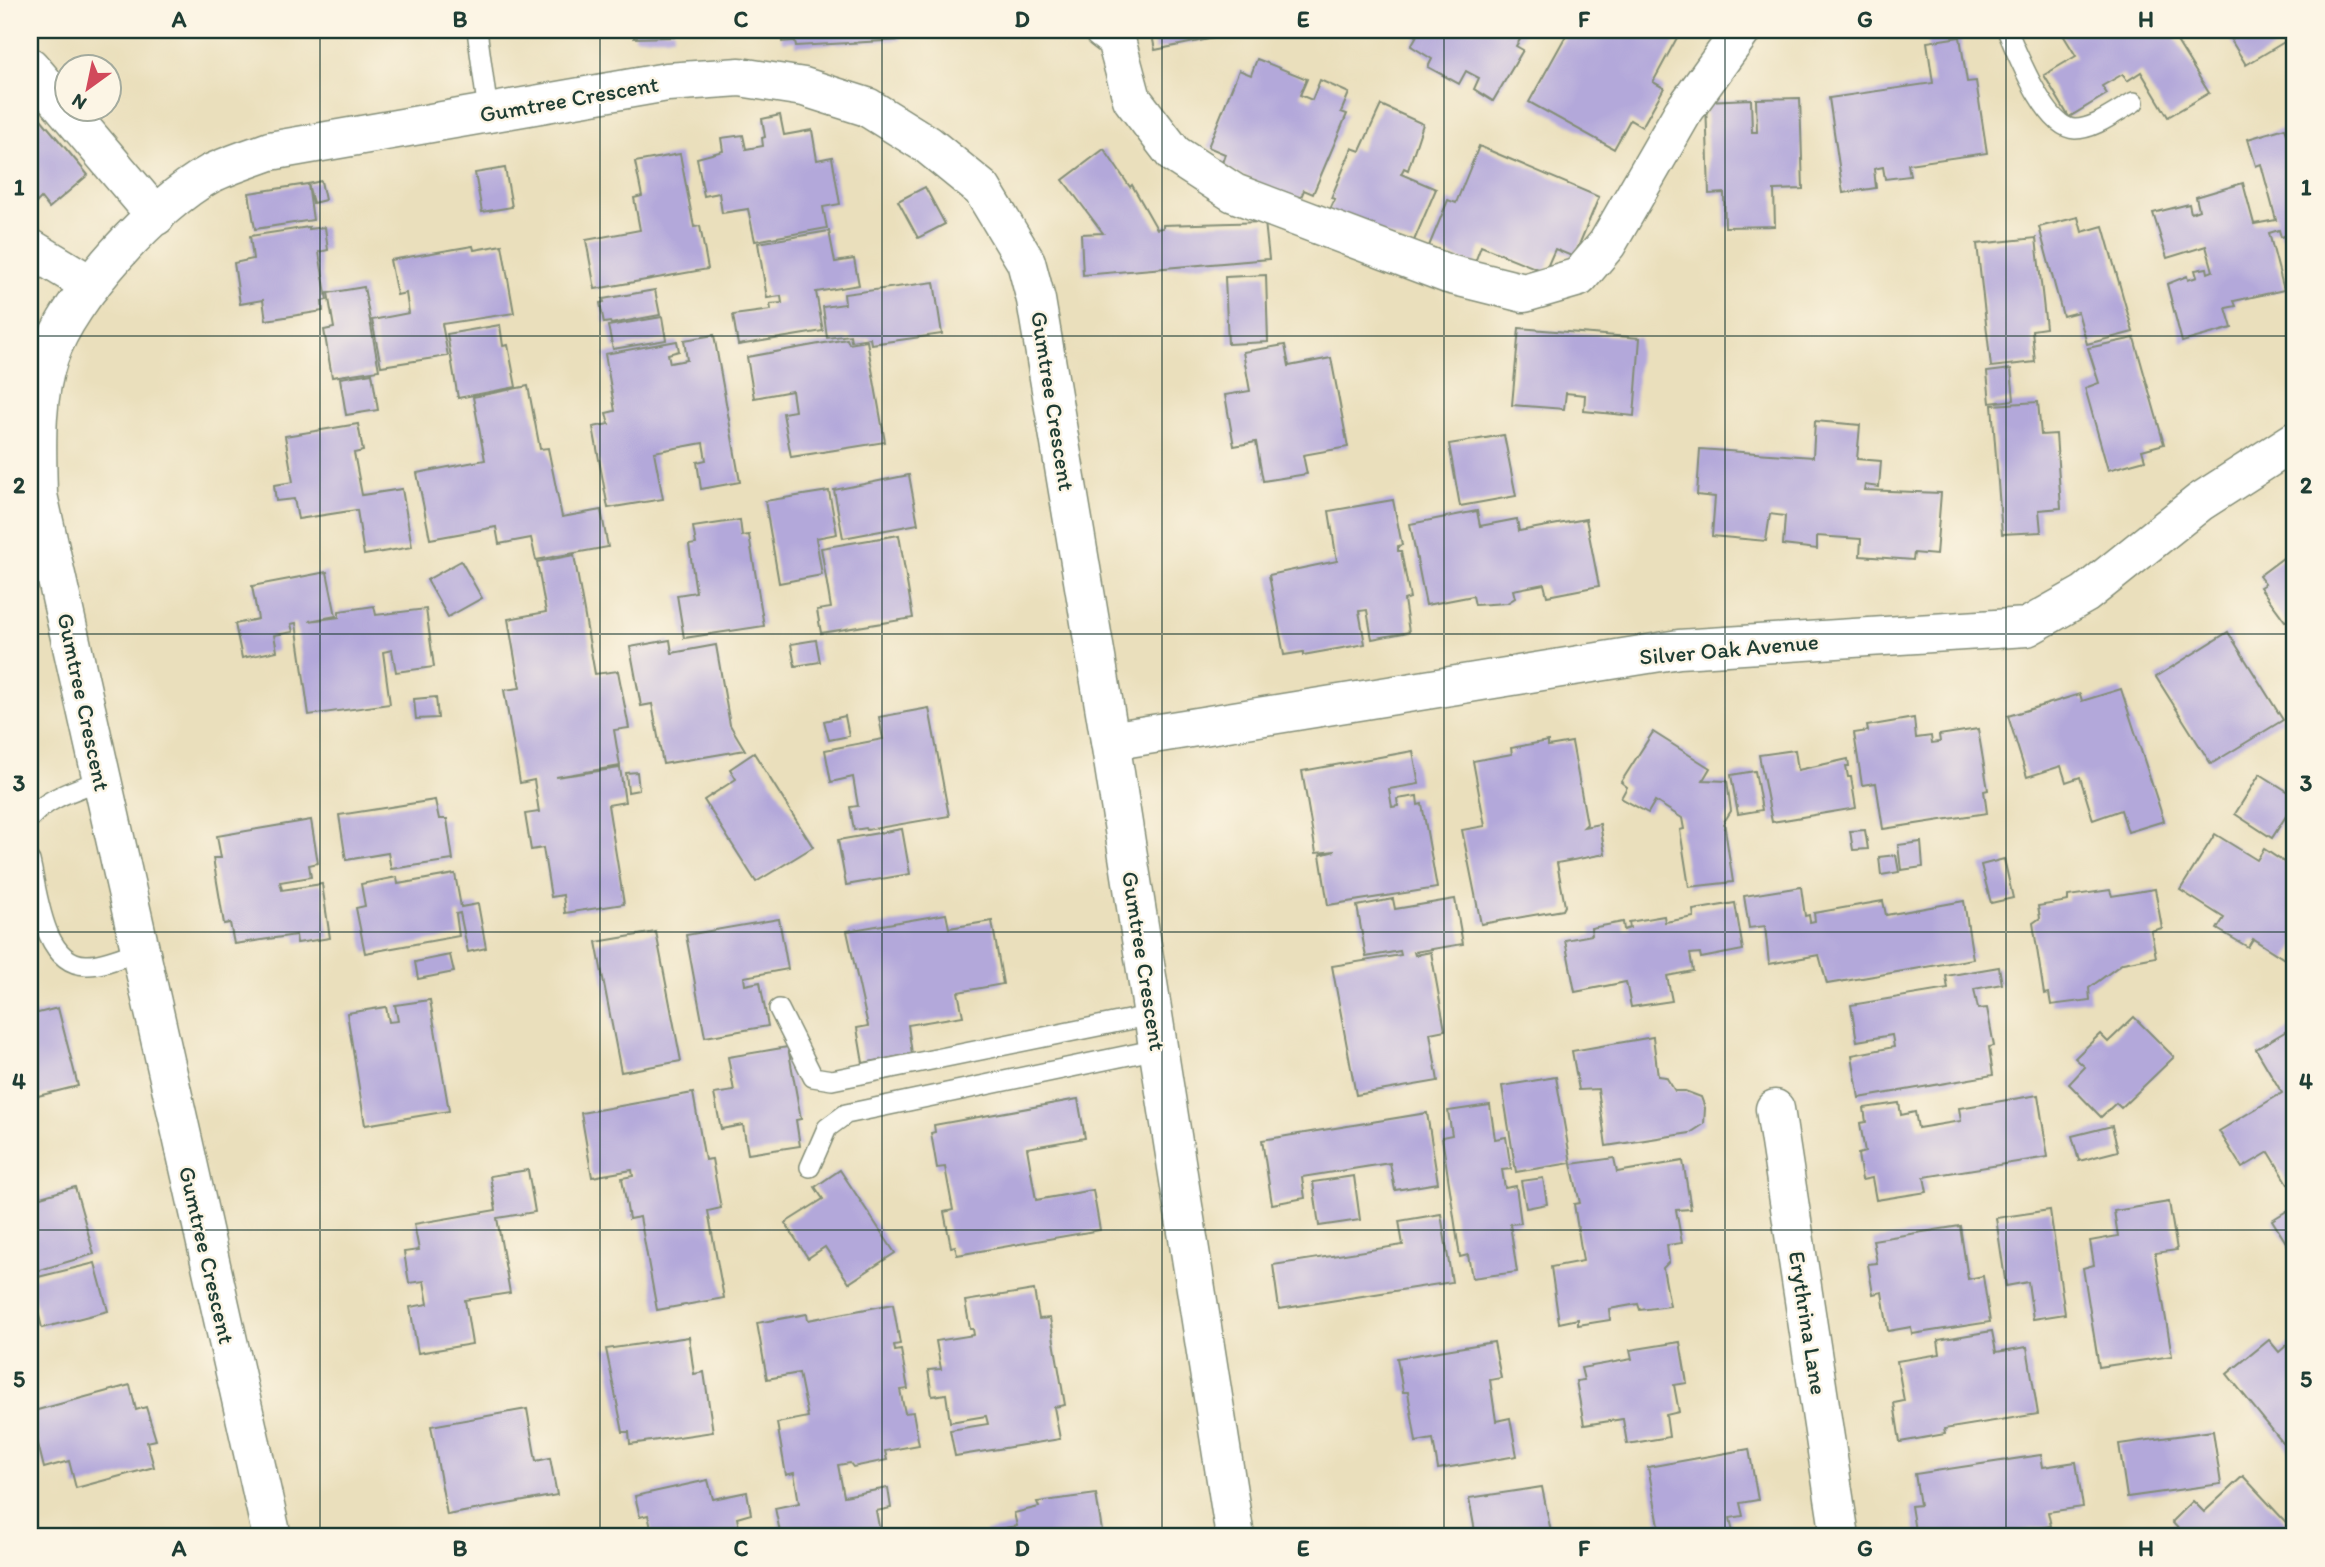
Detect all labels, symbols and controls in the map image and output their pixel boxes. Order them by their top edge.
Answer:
text: A [171,5,187,33]
text: B [453,5,468,33]
text: C [734,5,749,33]
text: D [1014,5,1030,33]
text: E [1297,5,1310,33]
text: F [1578,5,1591,33]
text: G [1857,5,1873,33]
text: H [2138,5,2154,33]
north arrow [52,52,122,122]
street label: Gumtree Crescent [477,69,661,129]
text: N [67,89,91,115]
text: 1 [14,173,25,201]
text: 1 [2301,173,2312,201]
street label: Gumtree Crescent [1025,309,1081,493]
text: 2 [13,471,26,499]
text: 2 [2300,471,2313,499]
street label: Gumtree Crescent [51,611,117,794]
street label: Silver Oak Avenue [1638,627,1820,671]
text: 3 [13,769,26,797]
text: 3 [2300,769,2313,797]
street label: Gumtree Crescent [1116,869,1172,1053]
text: 4 [12,1067,26,1095]
text: 4 [2299,1067,2313,1095]
street label: Gumtree Crescent [173,1164,241,1347]
street label: Erythrina Lane [1783,1249,1833,1397]
text: 5 [13,1365,25,1393]
text: 5 [2300,1365,2312,1393]
text: A [171,1534,187,1562]
text: B [453,1534,468,1562]
text: C [734,1534,749,1562]
text: D [1014,1534,1030,1562]
text: E [1297,1534,1310,1562]
text: F [1578,1534,1591,1562]
text: G [1857,1534,1873,1562]
text: H [2138,1534,2154,1562]

